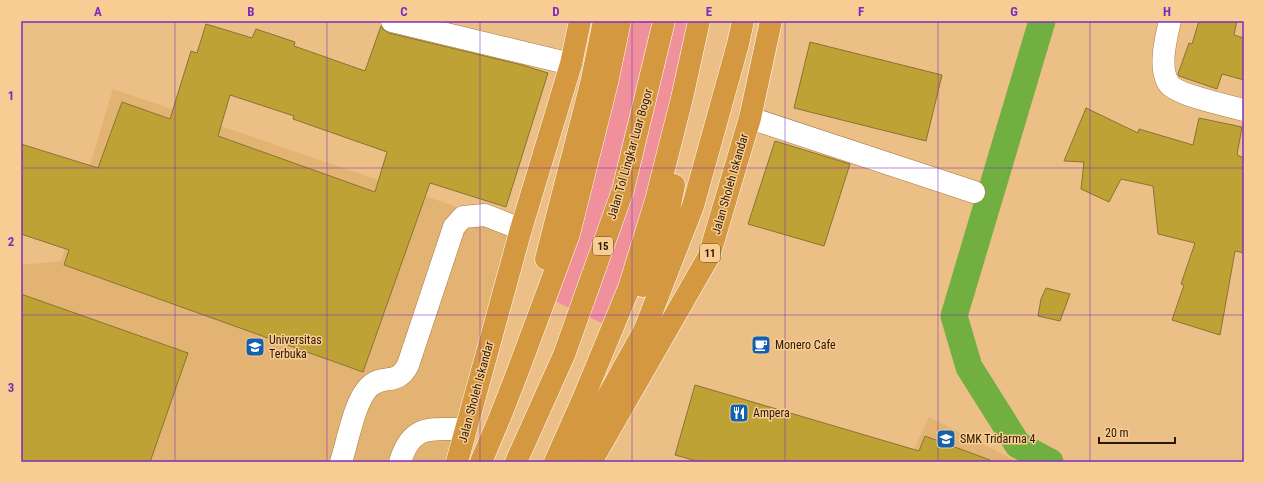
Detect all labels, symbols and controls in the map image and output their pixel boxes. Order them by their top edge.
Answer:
text: A [94,4,102,19]
text: B [247,4,255,19]
text: C [400,4,408,19]
text: D [552,4,560,19]
text: E [706,4,713,19]
text: F [858,4,864,19]
text: G [1010,4,1018,19]
text: H [1163,4,1171,19]
street label: Jalan Tol Lingkar Luar Bogor [605,87,655,221]
text: 1 [8,88,14,103]
street label: Jalan Sholeh Iskandar [709,132,751,236]
text: 2 [8,234,15,249]
road number: 15 [593,237,613,255]
road number: 11 [700,244,720,262]
place label: Universitas Terbuka [269,333,322,361]
cafe icon: Monero Cafe [750,334,772,356]
school or university icon: Universitas Terbuka [244,336,266,358]
place label: Monero Cafe [775,338,836,352]
street label: Jalan Sholeh Iskandar [456,339,496,444]
text: 3 [8,380,14,395]
restaurant icon: Ampera [728,402,750,424]
place label: Ampera [753,406,790,420]
scale bar [1099,419,1175,445]
text: 20 m [1105,426,1129,440]
school or university icon: SMK Tridarma 4 [935,428,957,450]
place label: SMK Tridarma 4 [960,432,1035,446]

